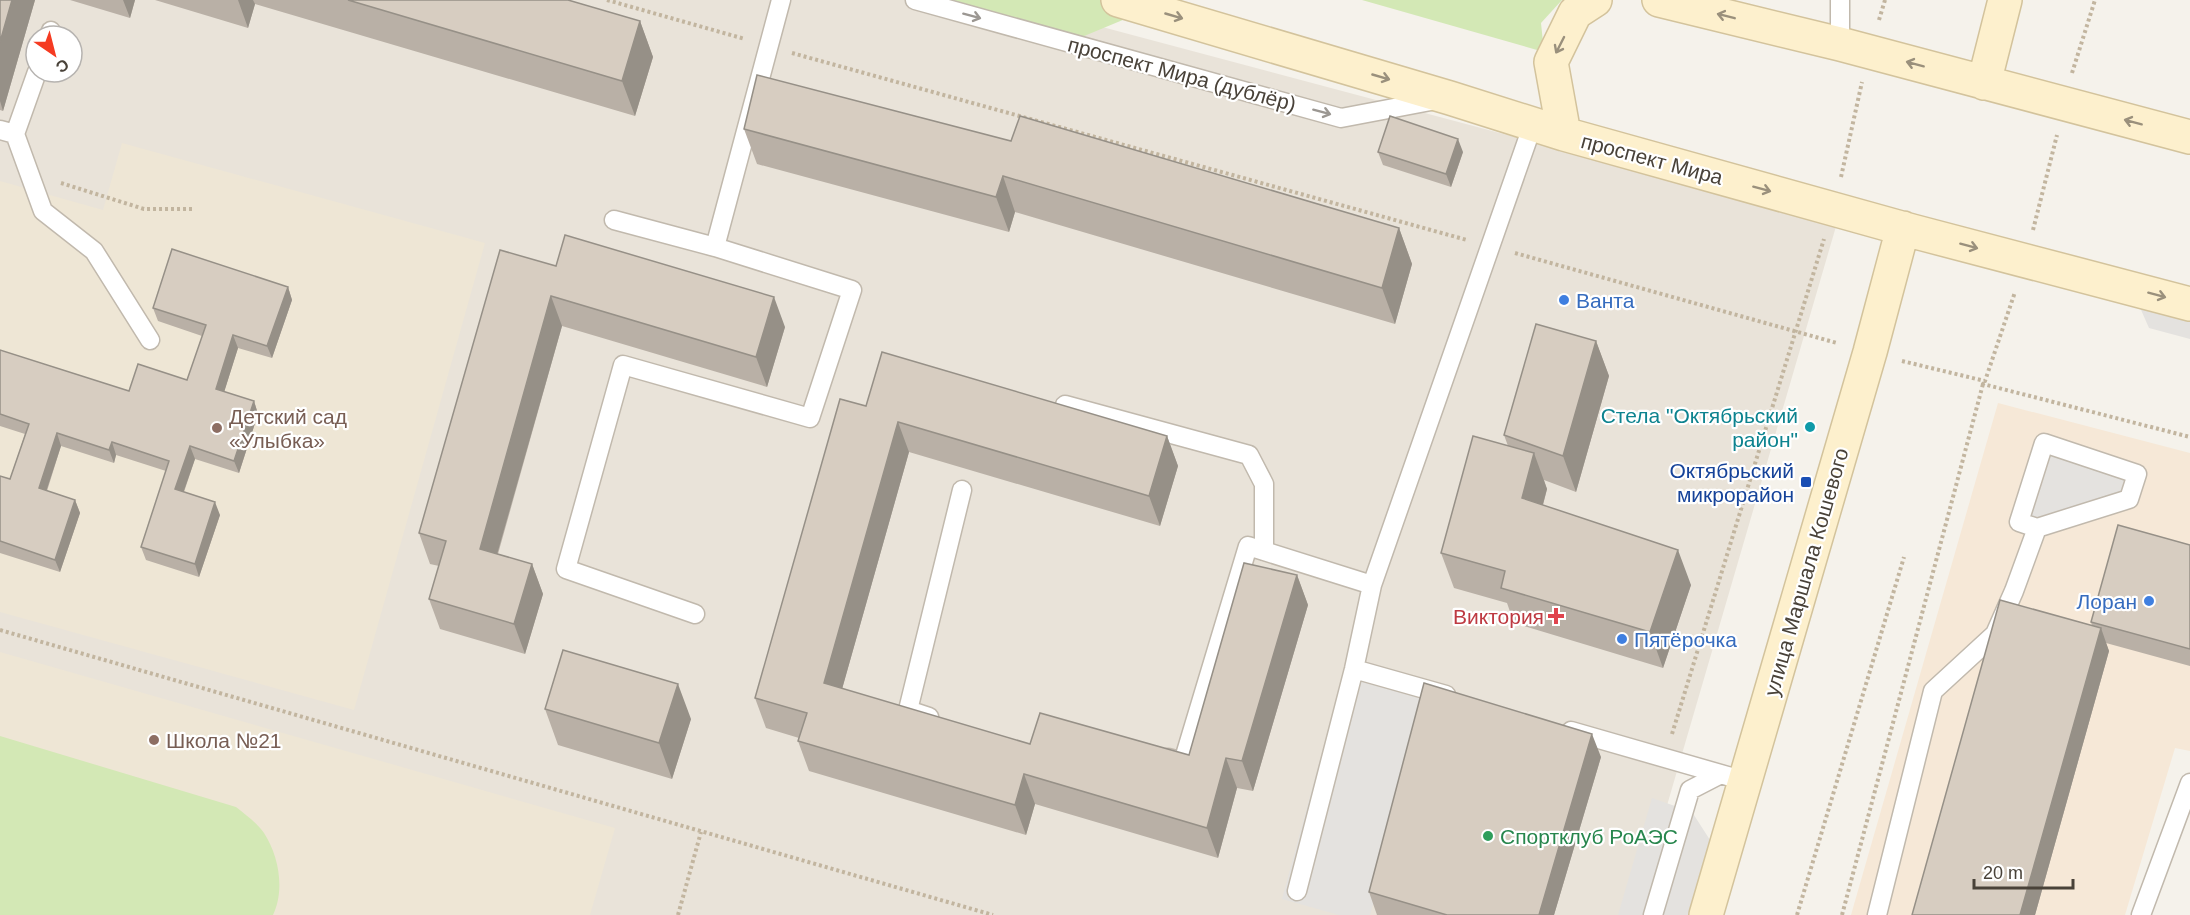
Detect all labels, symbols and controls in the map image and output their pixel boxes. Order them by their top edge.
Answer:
one-way arrow [962,10,981,22]
one-way arrow [1717,10,1736,22]
one-way arrow [1164,11,1183,22]
north arrow [24,24,84,84]
street label: проспект Мира (дублёр) [1065,32,1299,116]
one-way arrow [1553,35,1565,53]
text: С [52,56,72,76]
one-way arrow [1906,58,1925,70]
one-way arrow [1371,72,1390,83]
one-way arrow [1312,107,1331,119]
one-way arrow [2124,115,2143,127]
street label: проспект Мира [1579,129,1726,189]
one-way arrow [1752,184,1771,195]
one-way arrow [1959,241,1978,252]
place label: Ванта [1576,289,1635,312]
one-way arrow [2147,290,2166,302]
marker: Ванта [1557,293,1571,307]
place label: Стела "Октябрьский район" [1601,404,1798,451]
place label: Детский сад «Улыбка» [229,405,347,452]
marker: Стела "Октябрьский район" [1803,420,1817,434]
marker: Детский сад «Улыбка» [210,421,224,435]
street label: улица Маршала Кошевого [1760,445,1852,699]
place label: Октябрьский микрорайон [1669,459,1794,506]
marker: Октябрьский микрорайон [1799,475,1813,489]
place label: Лоран [2077,590,2137,613]
marker: Лоран [2142,594,2156,608]
place label: Виктория [1453,605,1544,628]
marker: Виктория [1549,609,1563,623]
place label: Пятёрочка [1634,628,1737,651]
marker: Пятёрочка [1615,632,1629,646]
place label: Школа №21 [166,729,282,752]
marker: Школа №21 [147,733,161,747]
place label: Спортклуб РоАЭС [1500,825,1678,848]
marker: Спортклуб РоАЭС [1481,829,1495,843]
scale bar [1974,852,2073,890]
text: 20 m [1983,863,2023,883]

